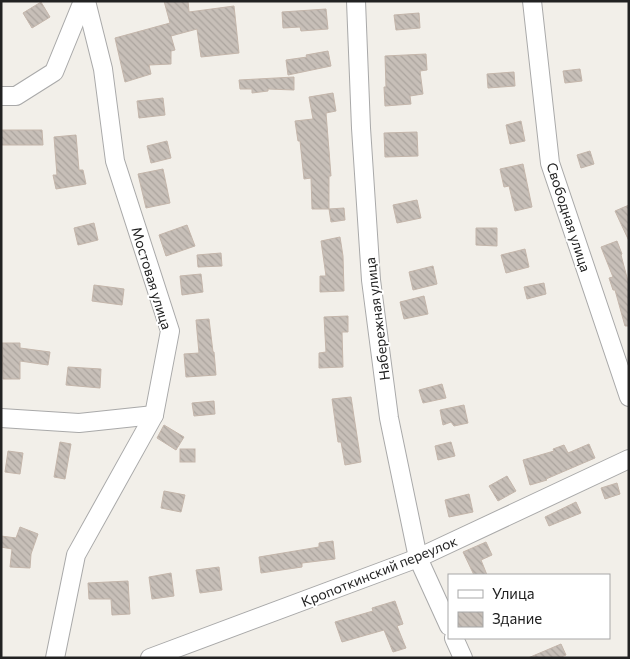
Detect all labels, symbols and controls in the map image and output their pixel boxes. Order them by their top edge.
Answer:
street label: Свободная улица [543,160,595,274]
street label: Мостовая улица [128,225,176,331]
street label: Набережная улица [361,256,393,382]
street label: Кропоткинский переулок [298,532,460,610]
legend [448,574,610,639]
text: Улица [492,584,534,602]
text: Здание [492,609,542,627]

